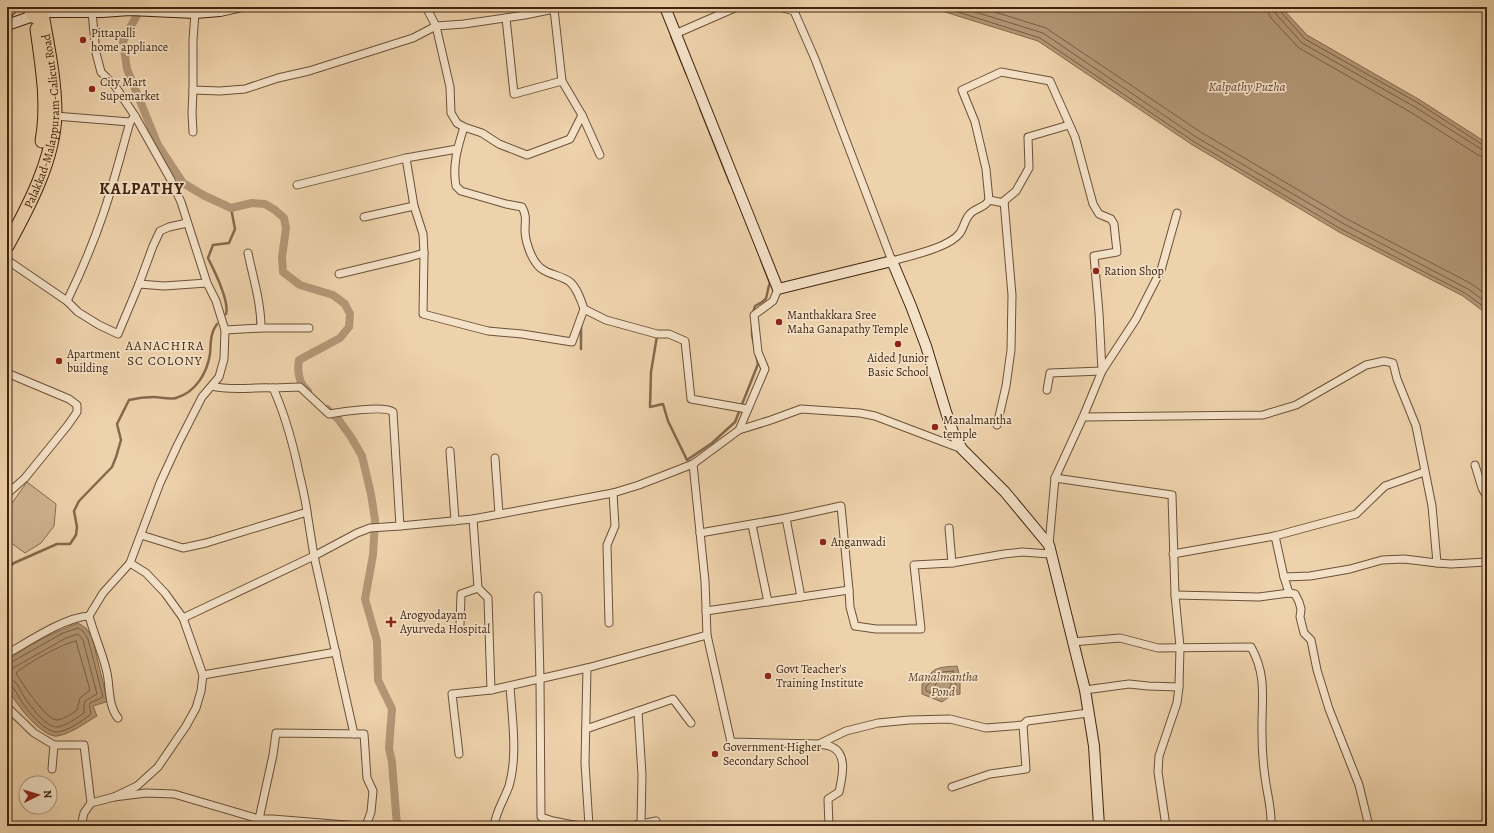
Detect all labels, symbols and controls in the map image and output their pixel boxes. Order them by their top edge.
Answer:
place label: Pittapalli home appliance [91,25,168,55]
street label: Palakkad-Malappuram-Calicut Road [20,32,63,211]
marker: Pittapalli home appliance [78,35,88,45]
place label: City Mart Supemarket [100,74,160,104]
water label: Kalpathy Puzha [1208,78,1286,95]
marker: City Mart Supemarket [87,84,97,94]
district label: KALPATHY [99,178,185,200]
place label: Ration Shop [1104,263,1164,279]
marker: Ration Shop [1091,266,1101,276]
place label: Manthakkara Sree Maha Ganapathy Temple [787,307,908,337]
marker: Manthakkara Sree Maha Ganapathy Temple [774,317,784,327]
district label: AANACHIRA SC COLONY [124,337,205,369]
marker: Aided Junior Basic School [893,339,903,349]
place label: Apartment building [66,346,120,376]
place label: Aided Junior Basic School [866,350,929,380]
marker: Apartment building [54,356,64,366]
place label: Manalmantha temple [943,412,1012,442]
marker: Manalmantha temple [930,422,940,432]
place label: Anganwadi [830,534,886,550]
marker: Anganwadi [818,537,828,547]
place label: Arogyodayam Ayurveda Hospital [399,607,490,637]
marker: Arogyodayam Ayurveda Hospital [385,616,397,628]
place label: Govt Teacher's Training Institute [776,661,863,691]
water label: Manalmantha Pond [908,668,978,700]
marker: Govt Teacher's Training Institute [763,671,773,681]
place label: Government Higher Secondary School [723,739,822,769]
marker: Government Higher Secondary School [710,749,720,759]
north arrow [18,775,58,815]
text: N [40,790,55,799]

